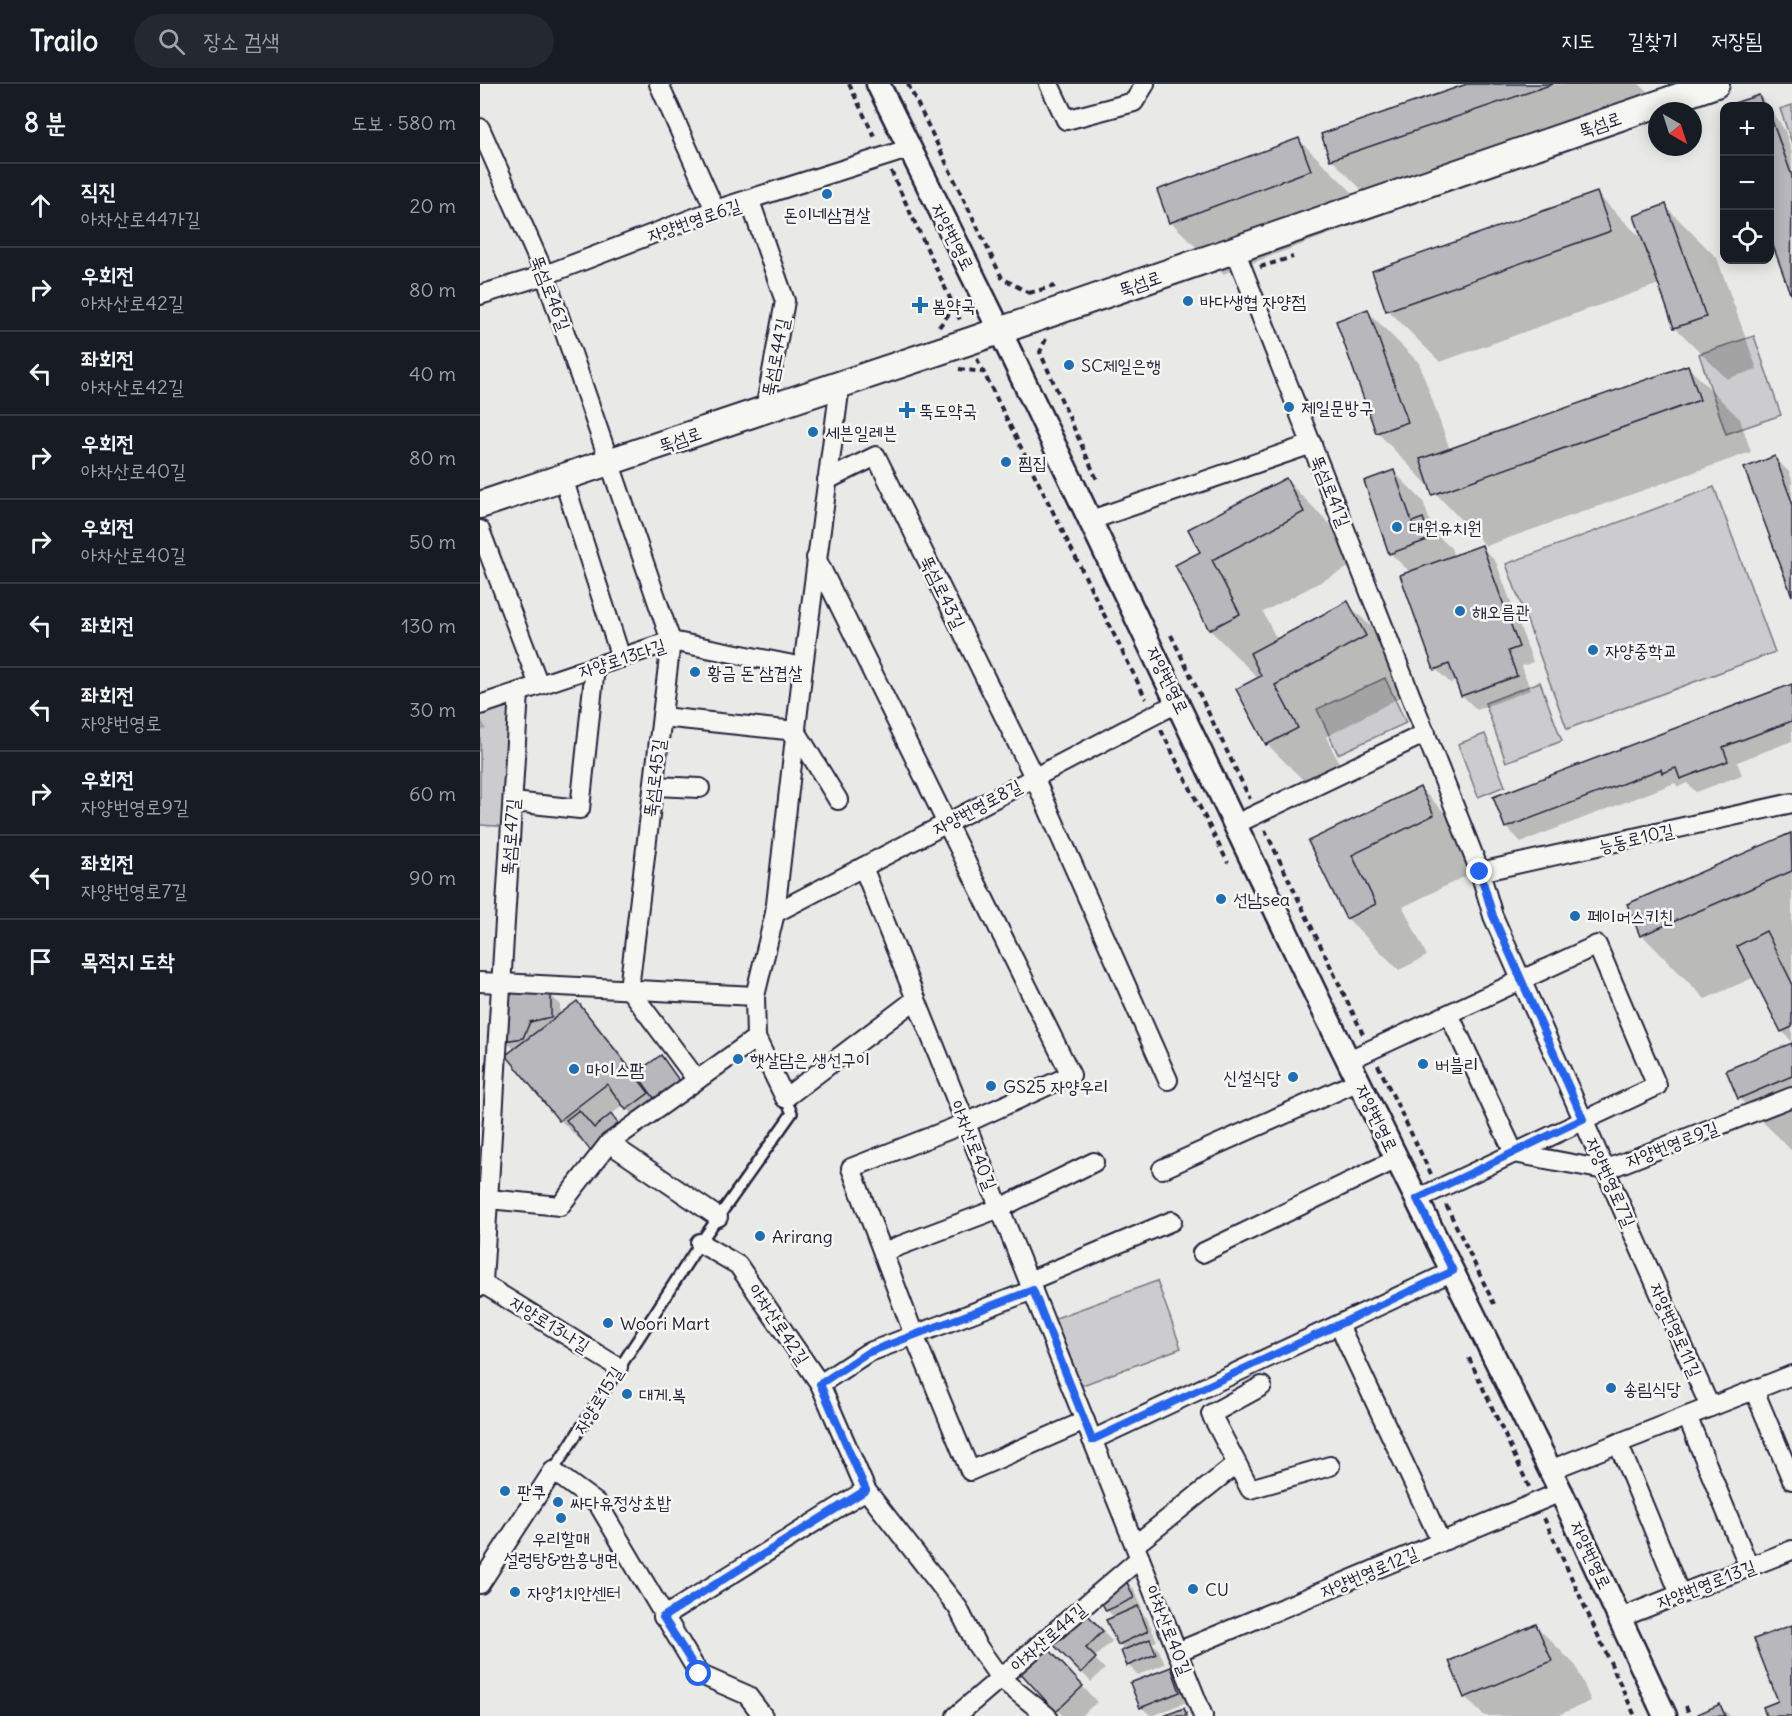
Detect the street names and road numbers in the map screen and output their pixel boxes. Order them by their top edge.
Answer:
street label: 뚝섬로 [1576,106,1624,142]
street label: 자양번영로6길 [644,193,744,247]
street label: 자양번영로 [926,200,980,274]
street label: 뚝섬로46길 [526,252,576,334]
street label: 뚝섬로 [1116,265,1164,301]
street label: 뚝섬로44길 [756,316,794,398]
street label: 뚝섬로 [656,421,704,457]
street label: 뚝섬로41길 [1306,452,1356,531]
street label: 뚝섬로43길 [915,552,971,633]
street label: 자양로13다길 [576,633,669,683]
street label: 자양번영로 [1142,642,1194,718]
street label: 뚝섬로45길 [638,737,670,818]
street label: 자양번영로8길 [929,774,1026,840]
street label: 뚝섬로47길 [496,797,524,876]
street label: 능동로10길 [1596,818,1677,858]
street label: 자양번영로 [1351,1080,1403,1156]
street label: 아차산로40길 [946,1097,1003,1194]
street label: 자양번영로9길 [1622,1116,1722,1172]
street label: 자양번영로7길 [1581,1134,1641,1231]
street label: 아차산로42길 [744,1279,815,1369]
street label: 자양번영로11길 [1645,1279,1707,1381]
street label: 자양로13나길 [506,1290,595,1358]
street label: 자양로15길 [568,1361,628,1438]
street label: 자양번영로 [1565,1517,1617,1593]
street label: 자양번영로12길 [1317,1541,1422,1603]
street label: 자양번영로13길 [1653,1554,1759,1613]
street label: 아차산로40길 [1141,1582,1198,1679]
street label: 아차산로44길 [1005,1597,1091,1676]

